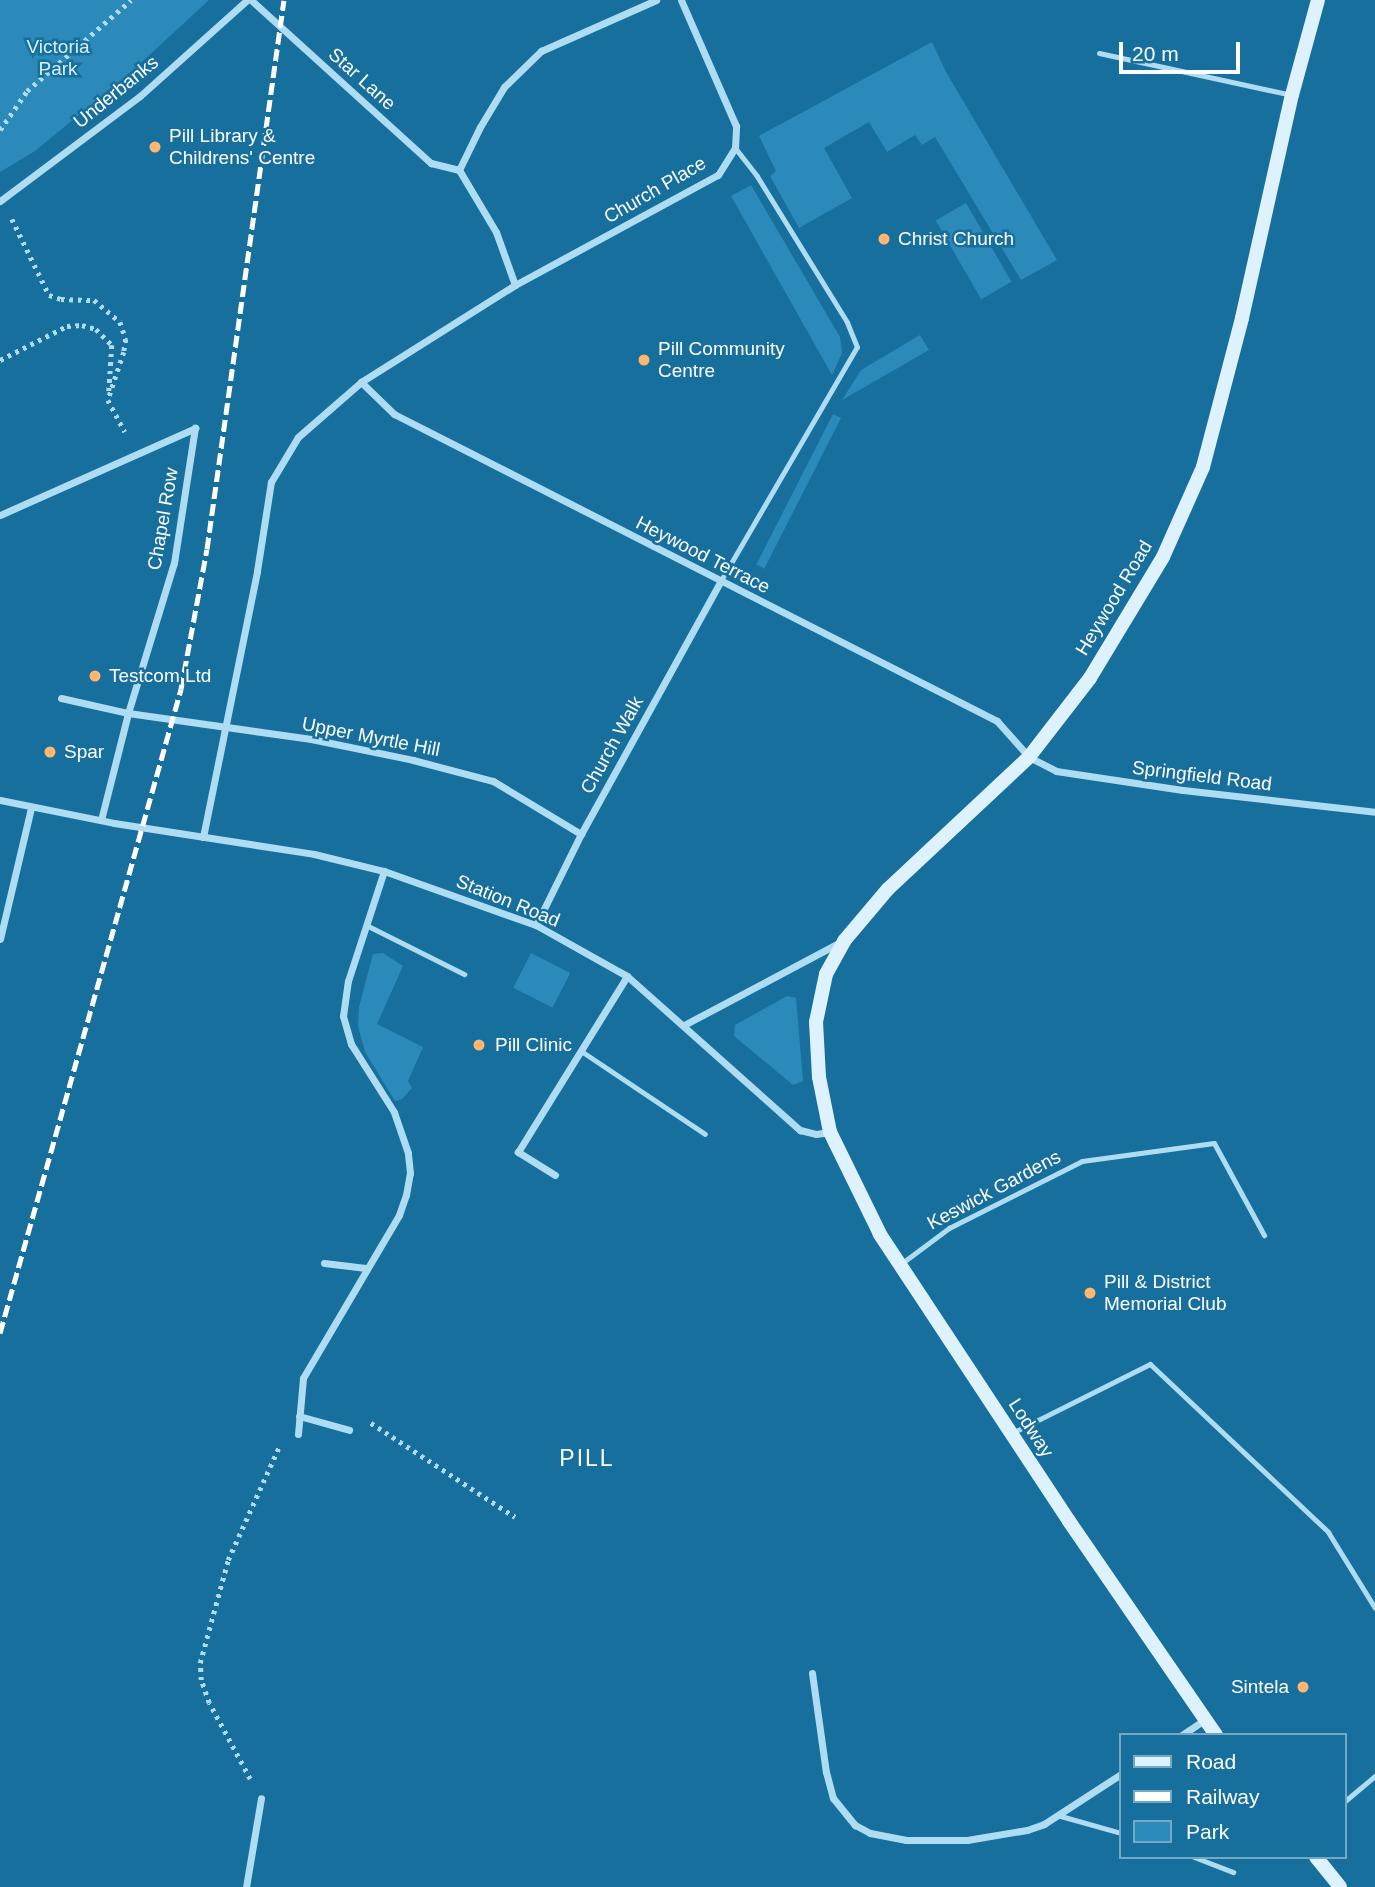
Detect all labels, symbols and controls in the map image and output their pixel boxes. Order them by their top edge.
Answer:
scale bar [1123,28,1244,72]
park label: Victoria Park [26,36,90,80]
text: 20 m [1132,42,1179,65]
street label: Star Lane [324,43,400,115]
street label: Underbanks [69,51,163,133]
place label: Pill Library & Childrens' Centre [169,125,315,169]
marker: Pill Library & Childrens' Centre [147,139,163,155]
street label: Church Place [600,152,710,228]
place label: Christ Church [898,228,1014,250]
marker: Christ Church [876,231,892,247]
place label: Pill Community Centre [658,338,785,382]
marker: Pill Community Centre [636,352,652,368]
street label: Chapel Row [143,466,183,572]
street label: Heywood Terrace [632,511,774,599]
street label: Heywood Road [1071,536,1157,660]
place label: Testcom Ltd [109,665,211,687]
marker: Testcom Ltd [87,668,103,684]
street label: Church Walk [576,692,648,798]
street label: Upper Myrtle Hill [300,712,442,762]
place label: Spar [64,741,104,763]
marker: Spar [42,744,58,760]
street label: Springfield Road [1131,756,1273,796]
street label: Station Road [453,870,563,932]
place label: Pill Clinic [495,1034,572,1056]
marker: Pill Clinic [469,1035,489,1055]
street label: Keswick Gardens [923,1145,1065,1235]
place label: Pill & District Memorial Club [1104,1271,1226,1315]
marker: Pill & District Memorial Club [1082,1285,1098,1301]
street label: Lodway [1004,1394,1058,1462]
district label: PILL [560,1444,614,1472]
place label: Sintela [1231,1676,1289,1698]
marker: Sintela [1295,1679,1311,1695]
legend [1120,1733,1347,1859]
text: Road [1186,1750,1236,1773]
text: Railway [1186,1785,1260,1808]
text: Park [1186,1820,1229,1843]

